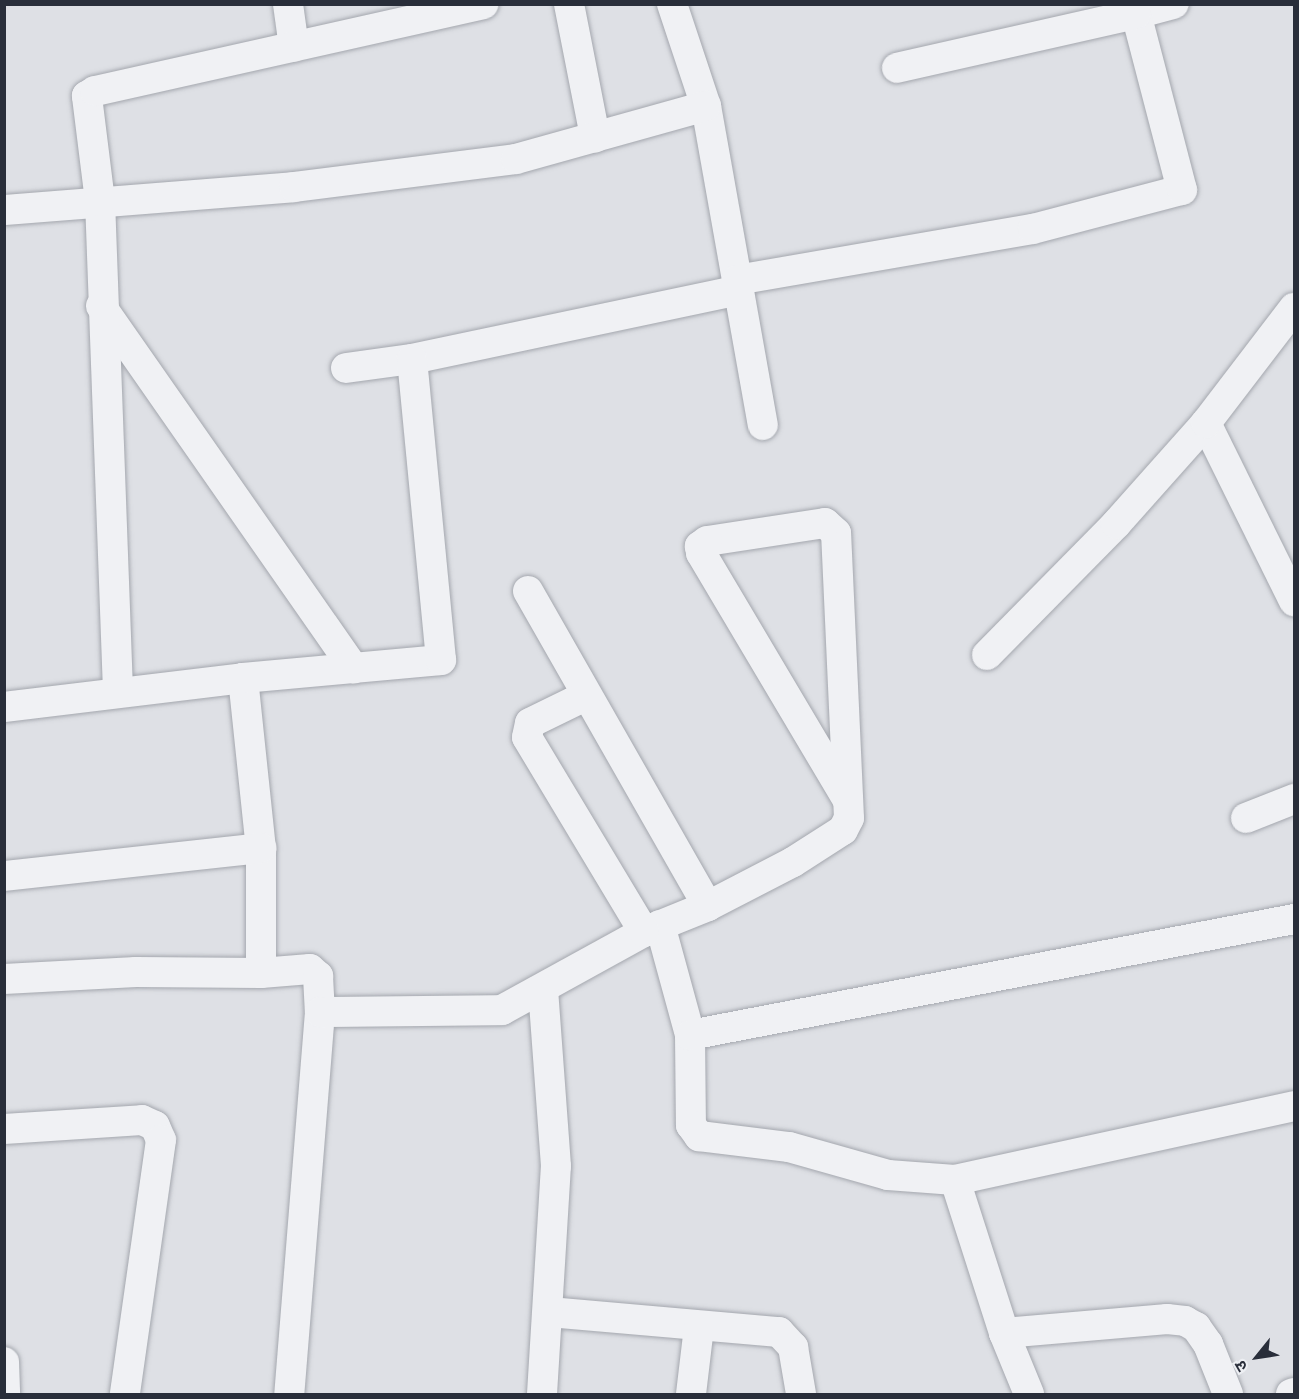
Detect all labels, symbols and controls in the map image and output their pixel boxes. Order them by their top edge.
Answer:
north arrow [1227,1327,1287,1387]
text: उ [1230,1357,1252,1375]

